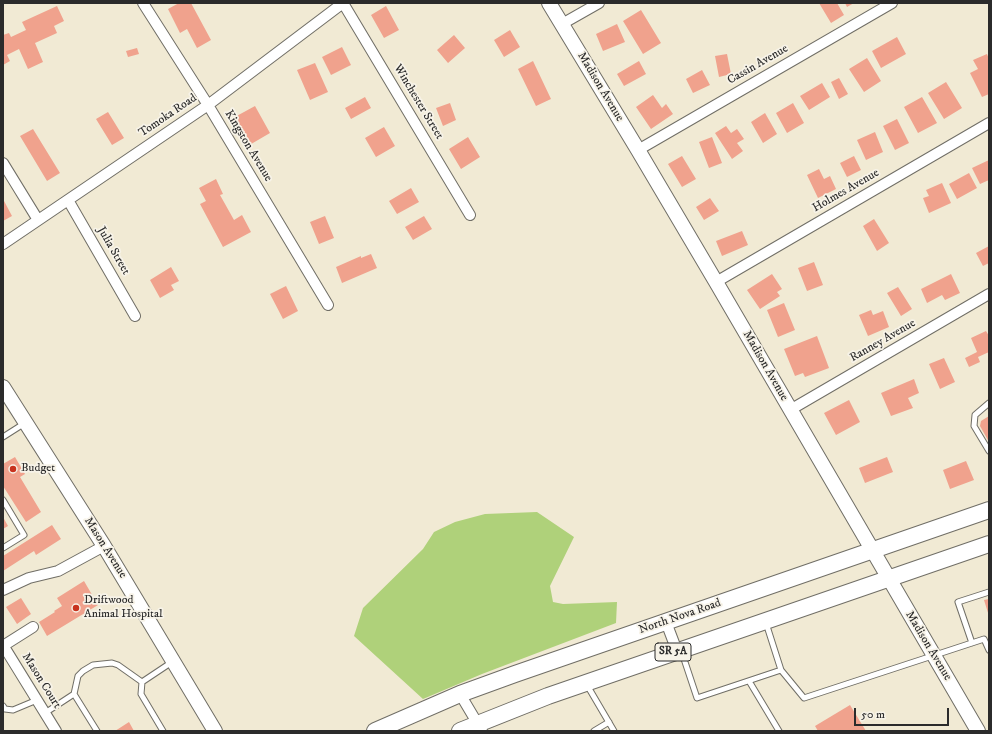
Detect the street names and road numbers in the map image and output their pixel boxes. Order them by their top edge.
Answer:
street label: Cassin Avenue [725,42,791,88]
street label: Madison Avenue [574,50,626,124]
street label: Winchester Street [390,62,446,142]
street label: Tomoka Road [136,91,200,141]
street label: Kingston Avenue [221,108,275,184]
street label: Holmes Avenue [810,166,882,216]
street label: Julia Street [93,224,133,278]
street label: Ranney Avenue [848,316,918,366]
street label: Madison Avenue [739,328,791,404]
street label: Mason Avenue [81,515,129,581]
street label: North Nova Road [637,596,723,638]
street label: Madison Avenue [902,609,954,683]
road number: SR 5A [655,643,691,661]
street label: Mason Court [18,651,64,711]

